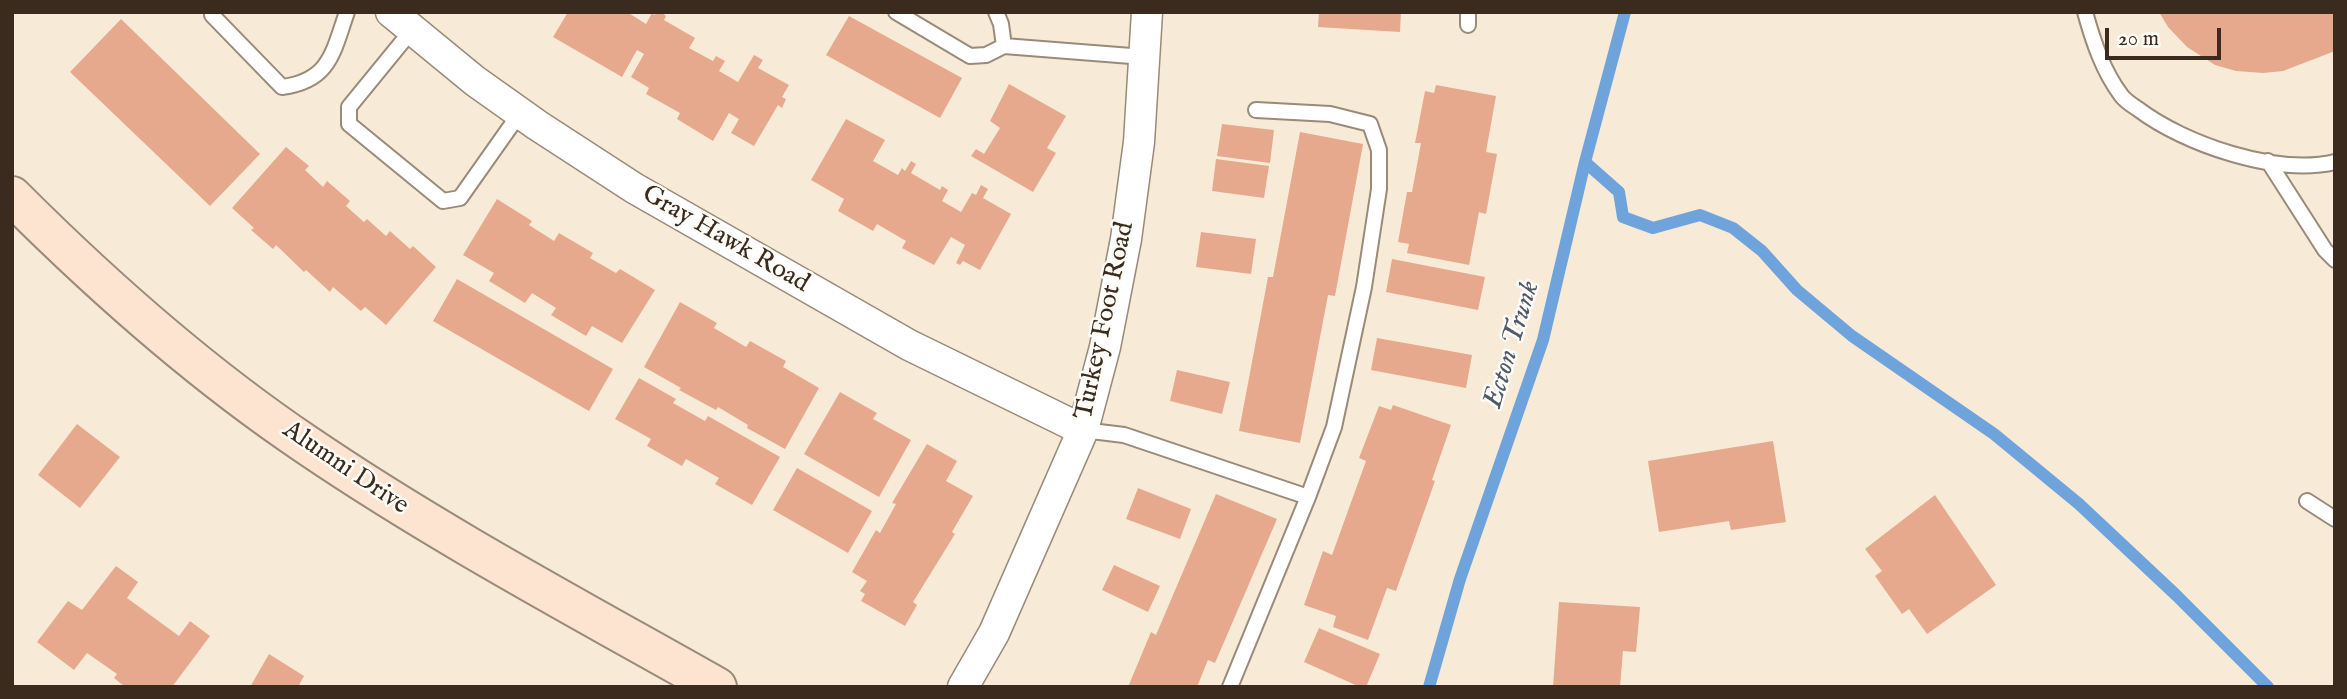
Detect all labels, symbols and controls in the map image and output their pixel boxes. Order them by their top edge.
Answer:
scale bar [2109,14,2224,58]
text: 20 m [2118,26,2159,53]
street label: Gray Hawk Road [636,179,814,301]
street label: Turkey Foot Road [1070,219,1142,423]
water label: Ecton Trunk [1478,277,1548,413]
street label: Alumni Drive [276,415,414,523]

